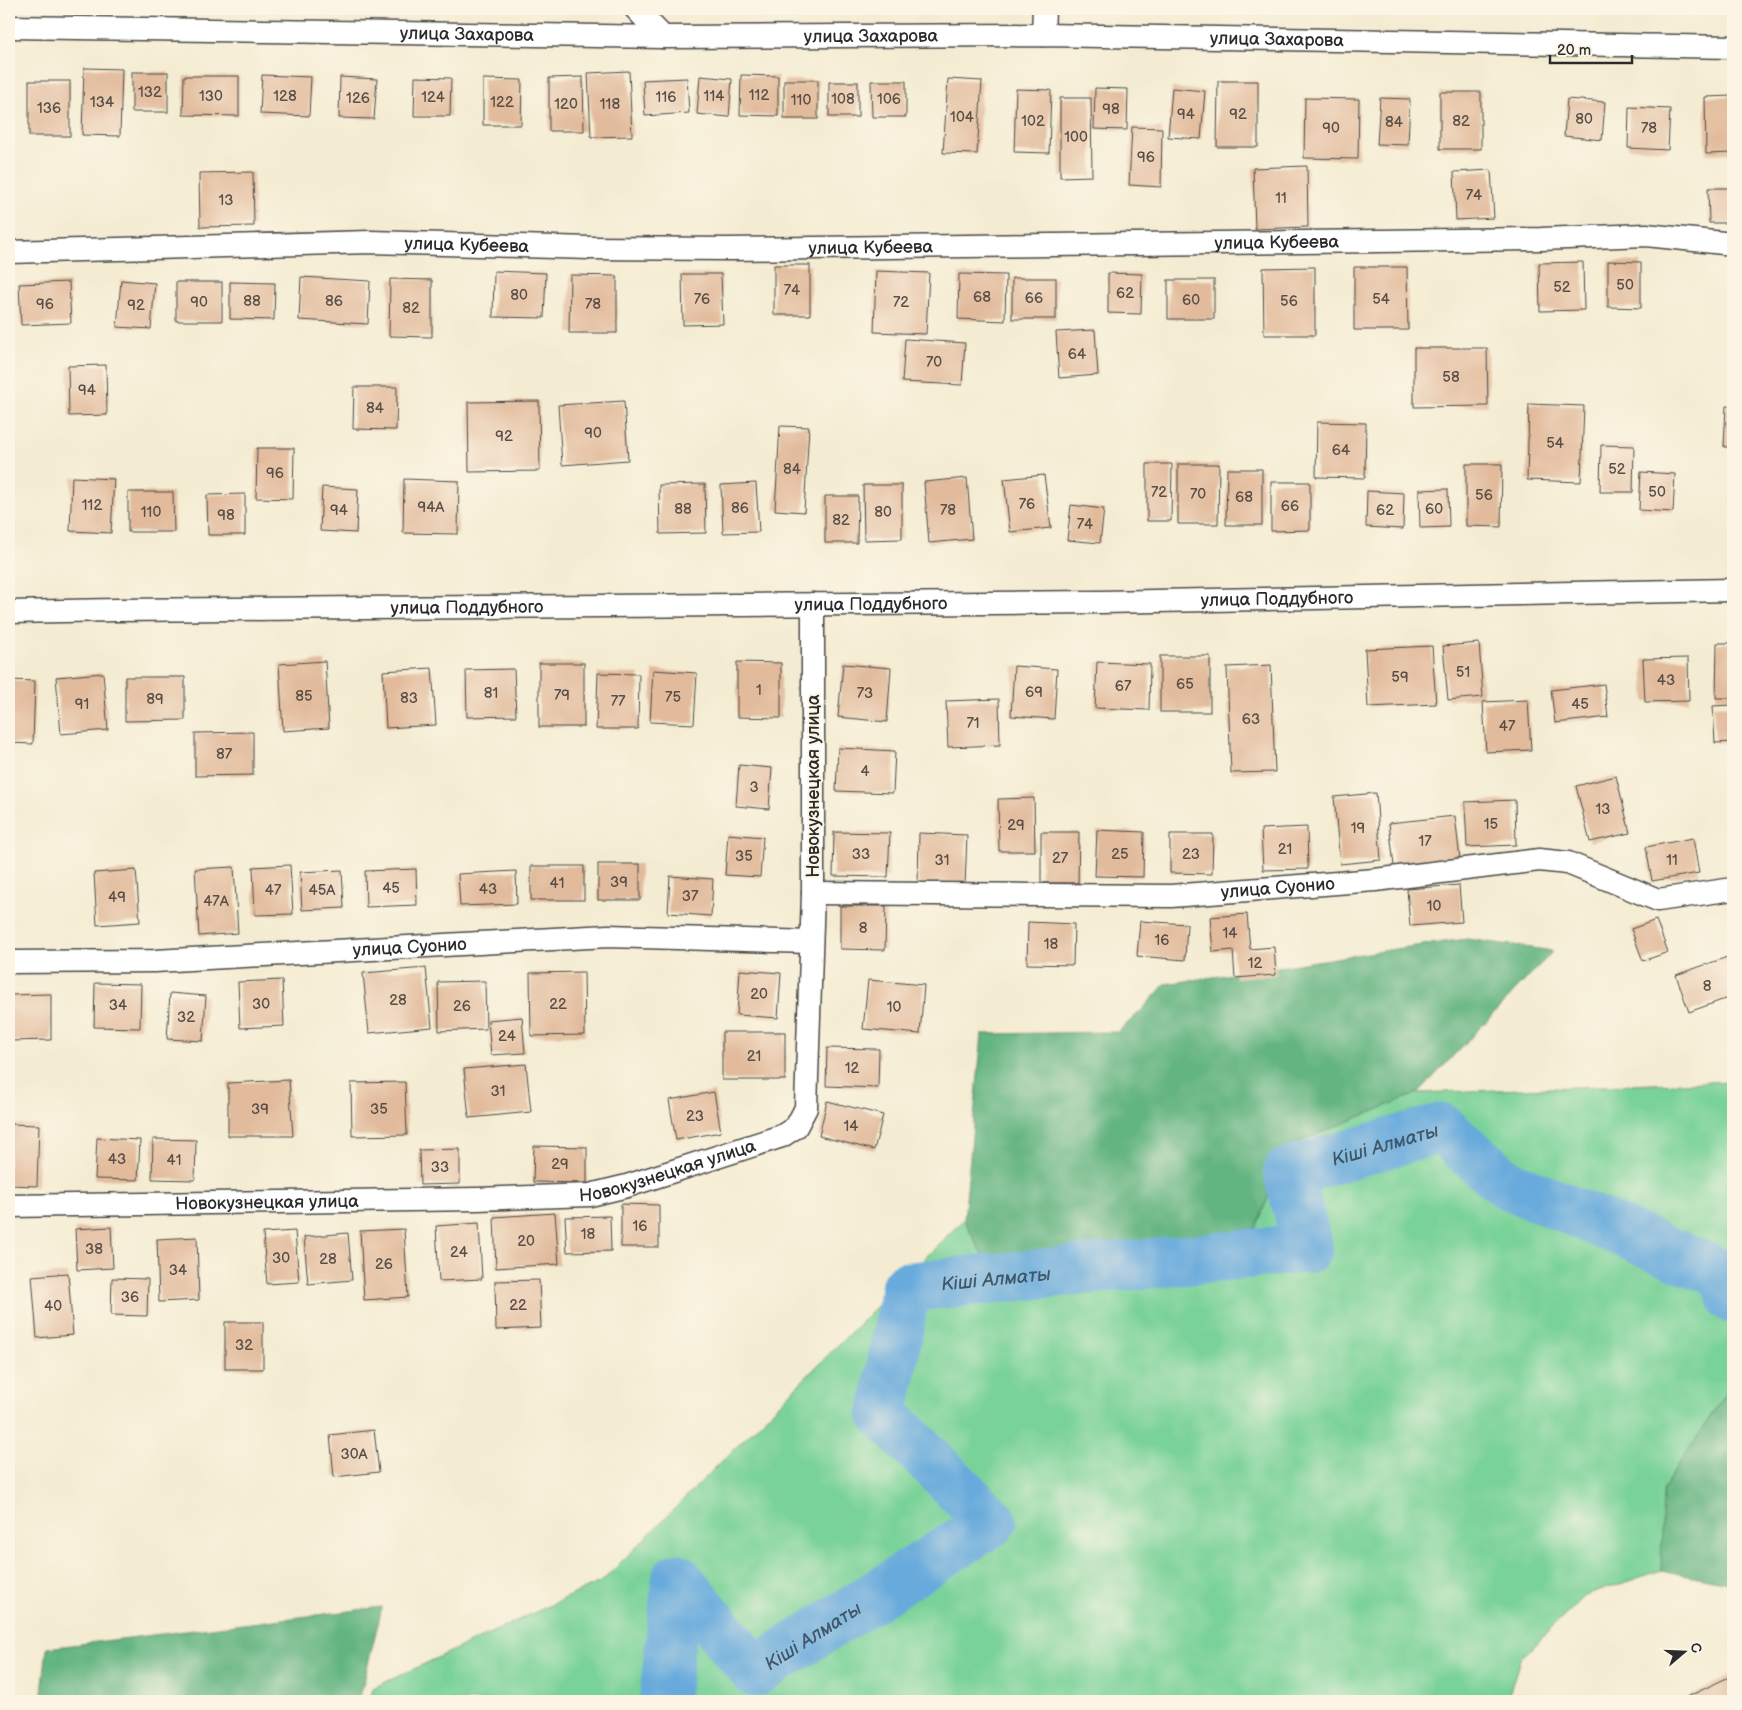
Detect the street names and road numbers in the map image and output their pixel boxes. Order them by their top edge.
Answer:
street label: улица Захарова [400,23,535,46]
street label: улица Захарова [804,26,938,47]
street label: улица Захарова [1210,28,1344,51]
street label: улица Кубеева [1214,231,1340,254]
street label: улица Кубеева [404,233,530,257]
street label: улица Кубеева [808,236,934,259]
street label: улица Поддубного [1200,587,1354,611]
street label: улица Поддубного [794,593,947,615]
street label: улица Поддубного [390,597,543,619]
street label: Новокузнецкая улица [803,694,824,878]
street label: улица Суонио [1220,873,1335,903]
street label: улица Суонио [352,934,467,961]
street label: Новокузнецкая улица [579,1135,759,1206]
street label: Новокузнецкая улица [175,1191,359,1215]

